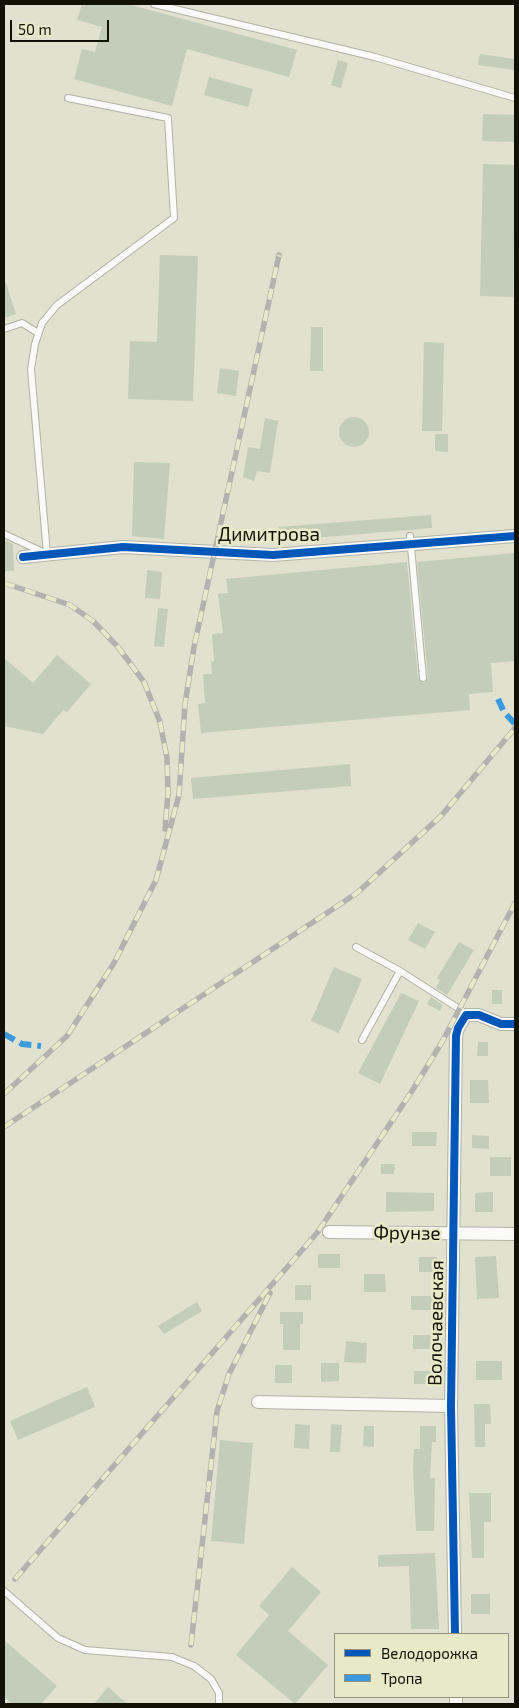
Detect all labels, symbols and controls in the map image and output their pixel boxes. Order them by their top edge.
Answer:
scale bar [12,10,111,42]
text: 50 m [18,20,52,38]
street label: Димитрова [218,524,320,546]
street label: Фрунзе [373,1221,441,1245]
street label: Волочаевская [424,1260,448,1386]
legend [334,1633,509,1698]
text: Велодорожка [381,1644,478,1662]
text: Тропа [381,1669,423,1687]

